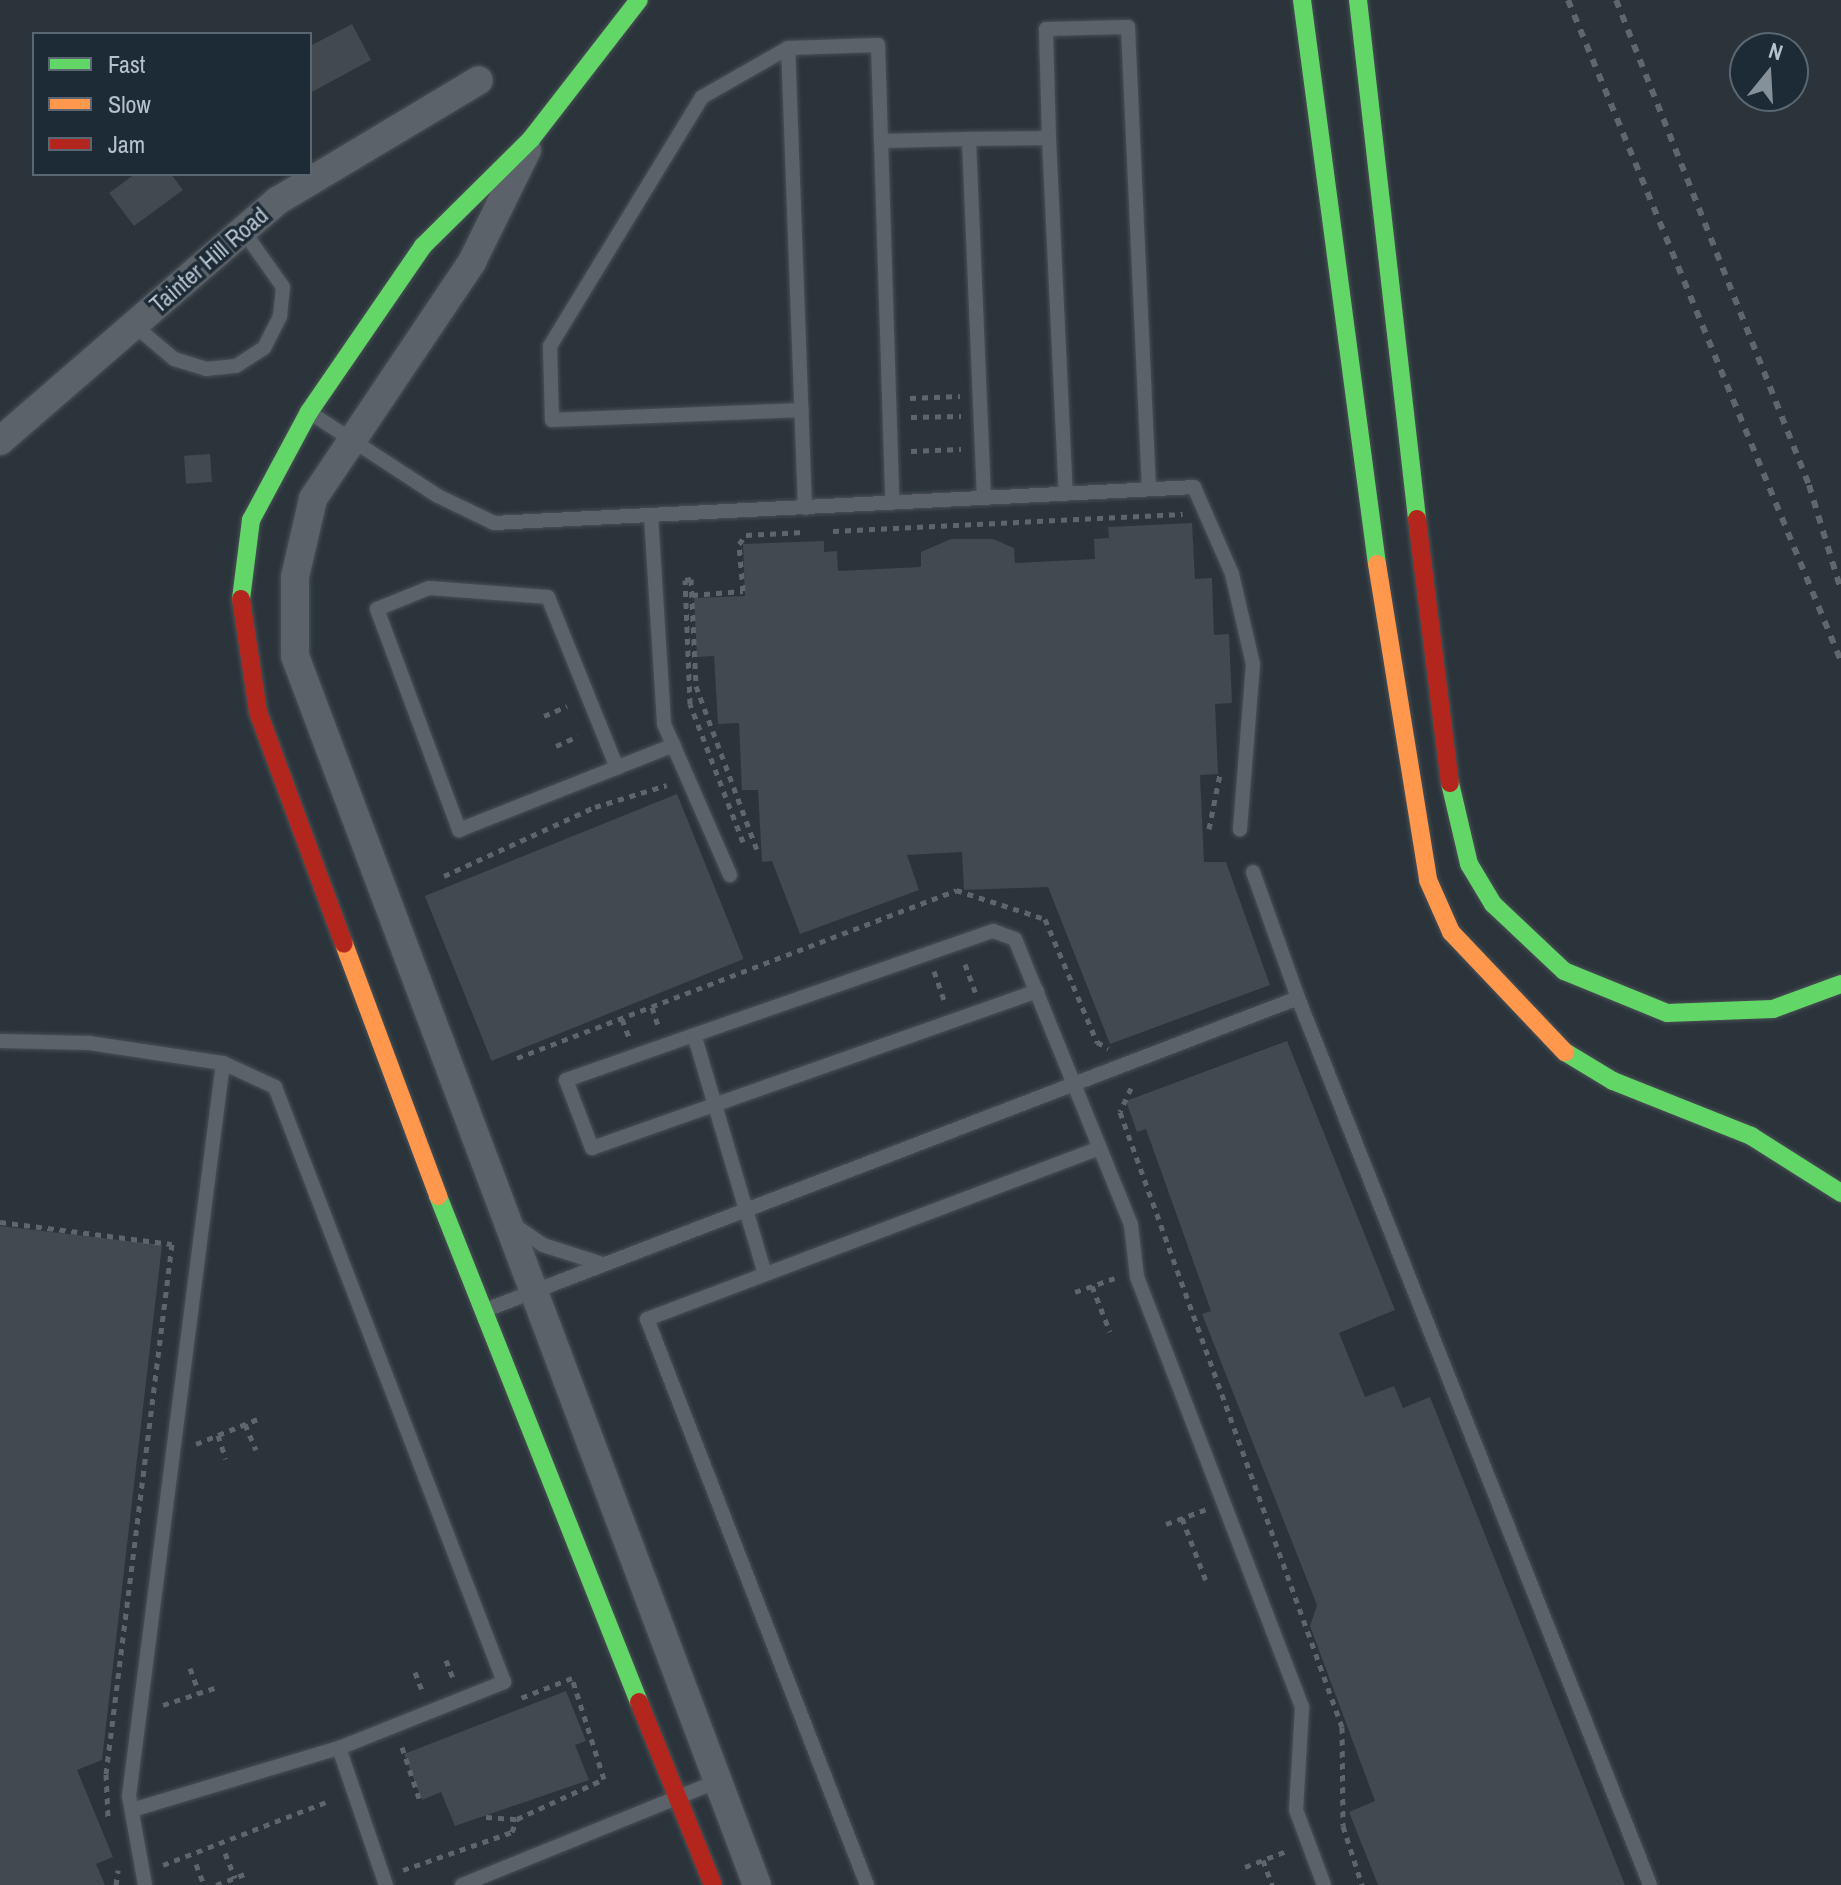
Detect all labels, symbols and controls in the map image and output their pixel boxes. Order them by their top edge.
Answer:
legend [32,32,312,176]
north arrow [1729,32,1809,112]
text: N [1765,35,1787,67]
text: Fast [108,48,145,80]
text: Slow [108,88,151,120]
text: Jam [108,128,145,160]
street label: Tainter Hill Road [144,201,274,319]

